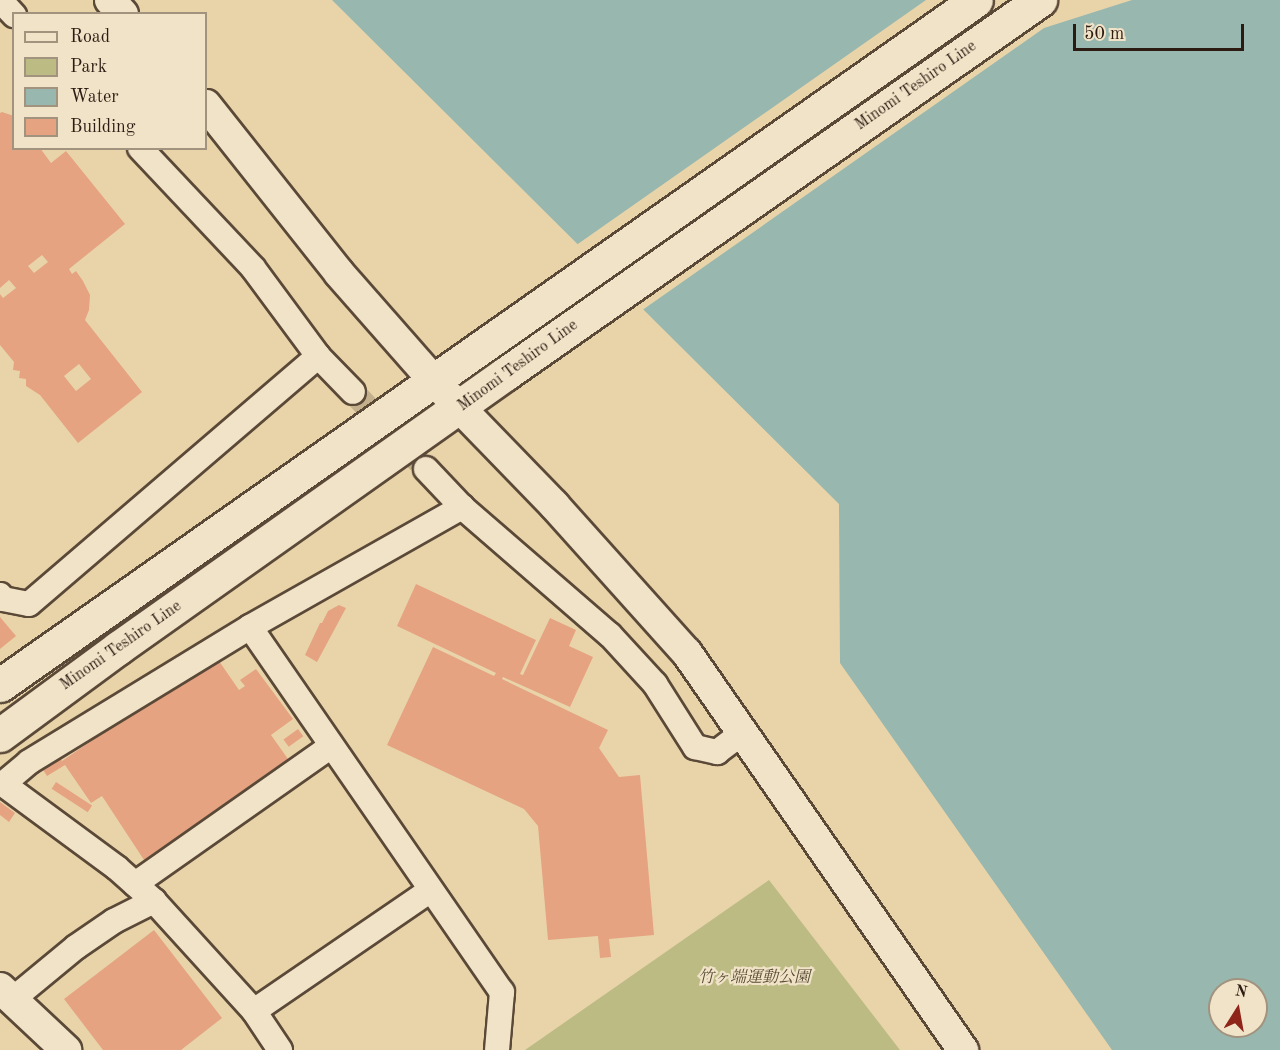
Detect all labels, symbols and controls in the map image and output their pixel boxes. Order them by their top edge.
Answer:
legend [12,12,207,150]
scale bar [1076,12,1247,50]
text: 50 m [1084,25,1124,43]
text: Road [70,28,110,46]
street label: Minomi Teshiro Line [852,37,980,135]
text: Park [70,58,107,76]
text: Water [70,88,119,106]
text: Building [70,118,135,136]
street label: Minomi Teshiro Line [454,316,582,416]
street label: Minomi Teshiro Line [57,597,185,695]
park label: 竹ヶ端運動公園 [698,968,810,988]
north arrow [1208,978,1268,1038]
text: N [1234,983,1249,1001]

